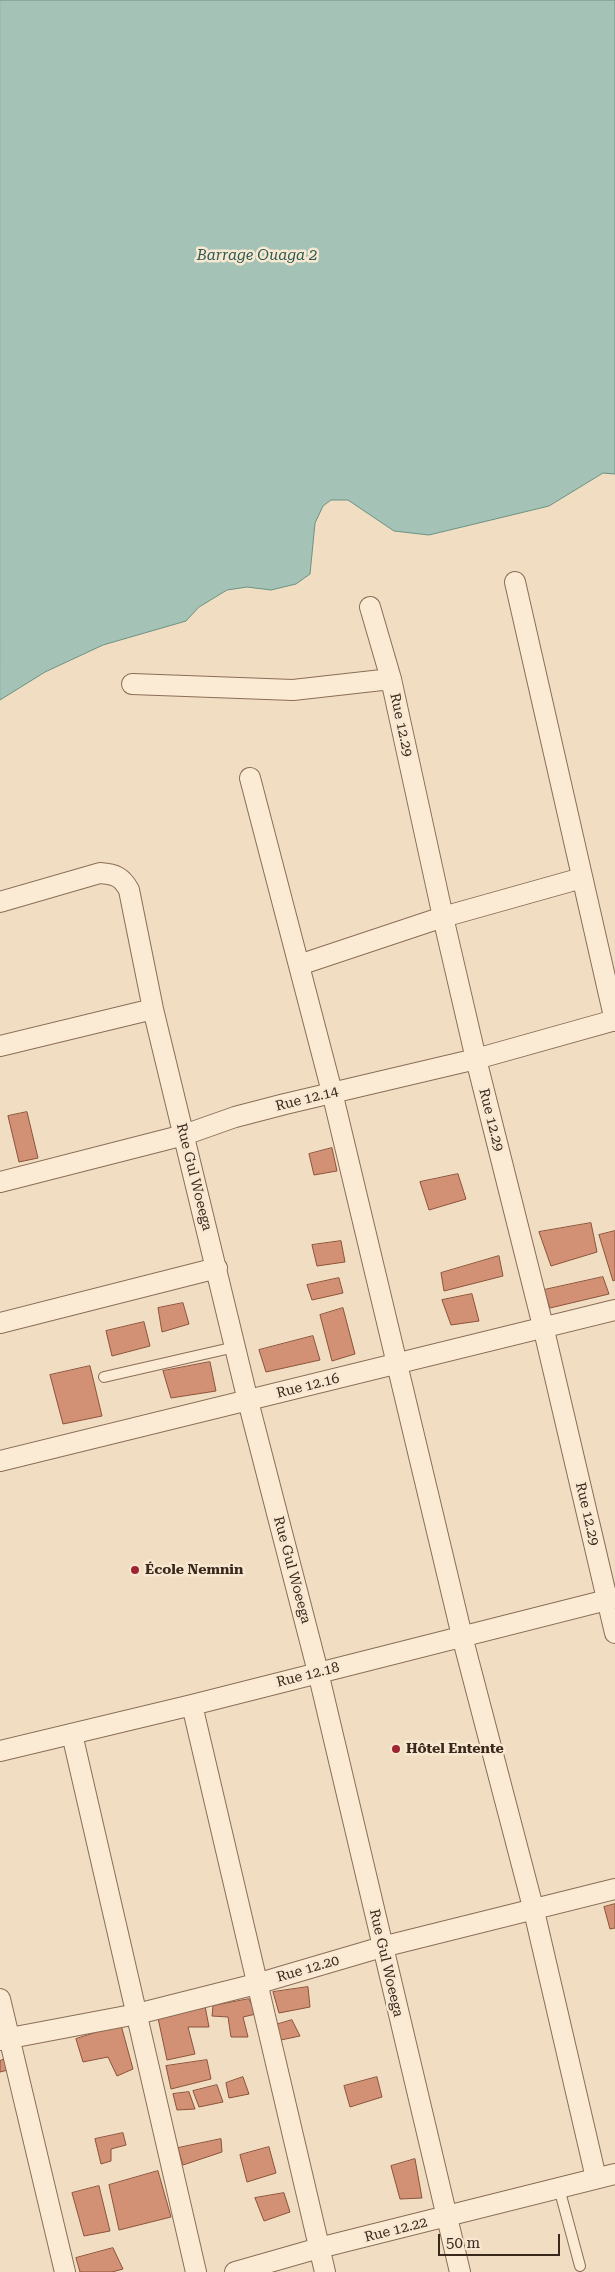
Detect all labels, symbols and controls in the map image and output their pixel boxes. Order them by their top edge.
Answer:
water label: Barrage Ouaga 2 [197,247,317,265]
street label: Rue 12.29 [386,692,416,758]
street label: Rue 12.14 [274,1083,340,1115]
street label: Rue 12.29 [475,1087,507,1153]
street label: Rue Gul Woeega [173,1122,215,1232]
street label: Rue 12.16 [275,1370,341,1402]
street label: Rue 12.29 [572,1481,602,1547]
street label: Rue Gul Woeega [270,1515,314,1625]
place label: École Nemnin [145,1562,243,1578]
marker: École Nemnin [129,1564,141,1576]
street label: Rue 12.18 [275,1659,341,1691]
place label: Hôtel Entente [406,1741,504,1757]
marker: Hôtel Entente [390,1743,402,1755]
street label: Rue Gul Woeega [365,1907,407,2019]
street label: Rue 12.20 [275,1952,341,1986]
street label: Rue 12.22 [363,2214,429,2246]
scale bar [440,2224,562,2256]
text: 50 m [446,2234,480,2252]

